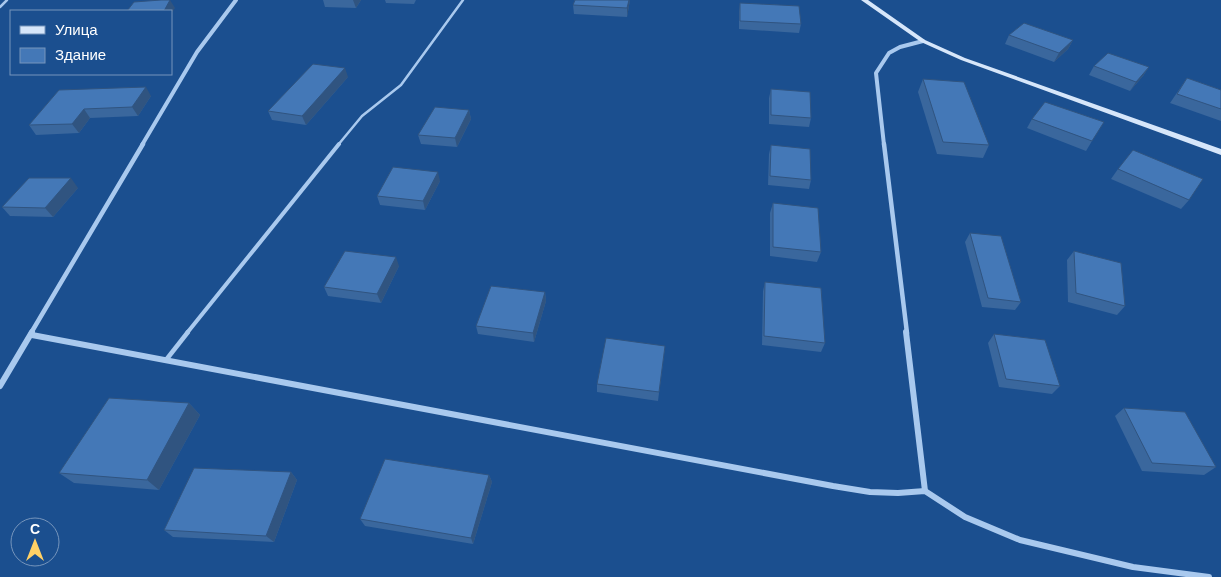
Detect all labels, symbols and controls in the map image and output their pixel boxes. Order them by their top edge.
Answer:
legend [10,10,172,75]
text: Улица [55,20,98,40]
text: Здание [55,45,106,65]
north arrow [10,517,60,567]
text: С [30,520,40,538]

